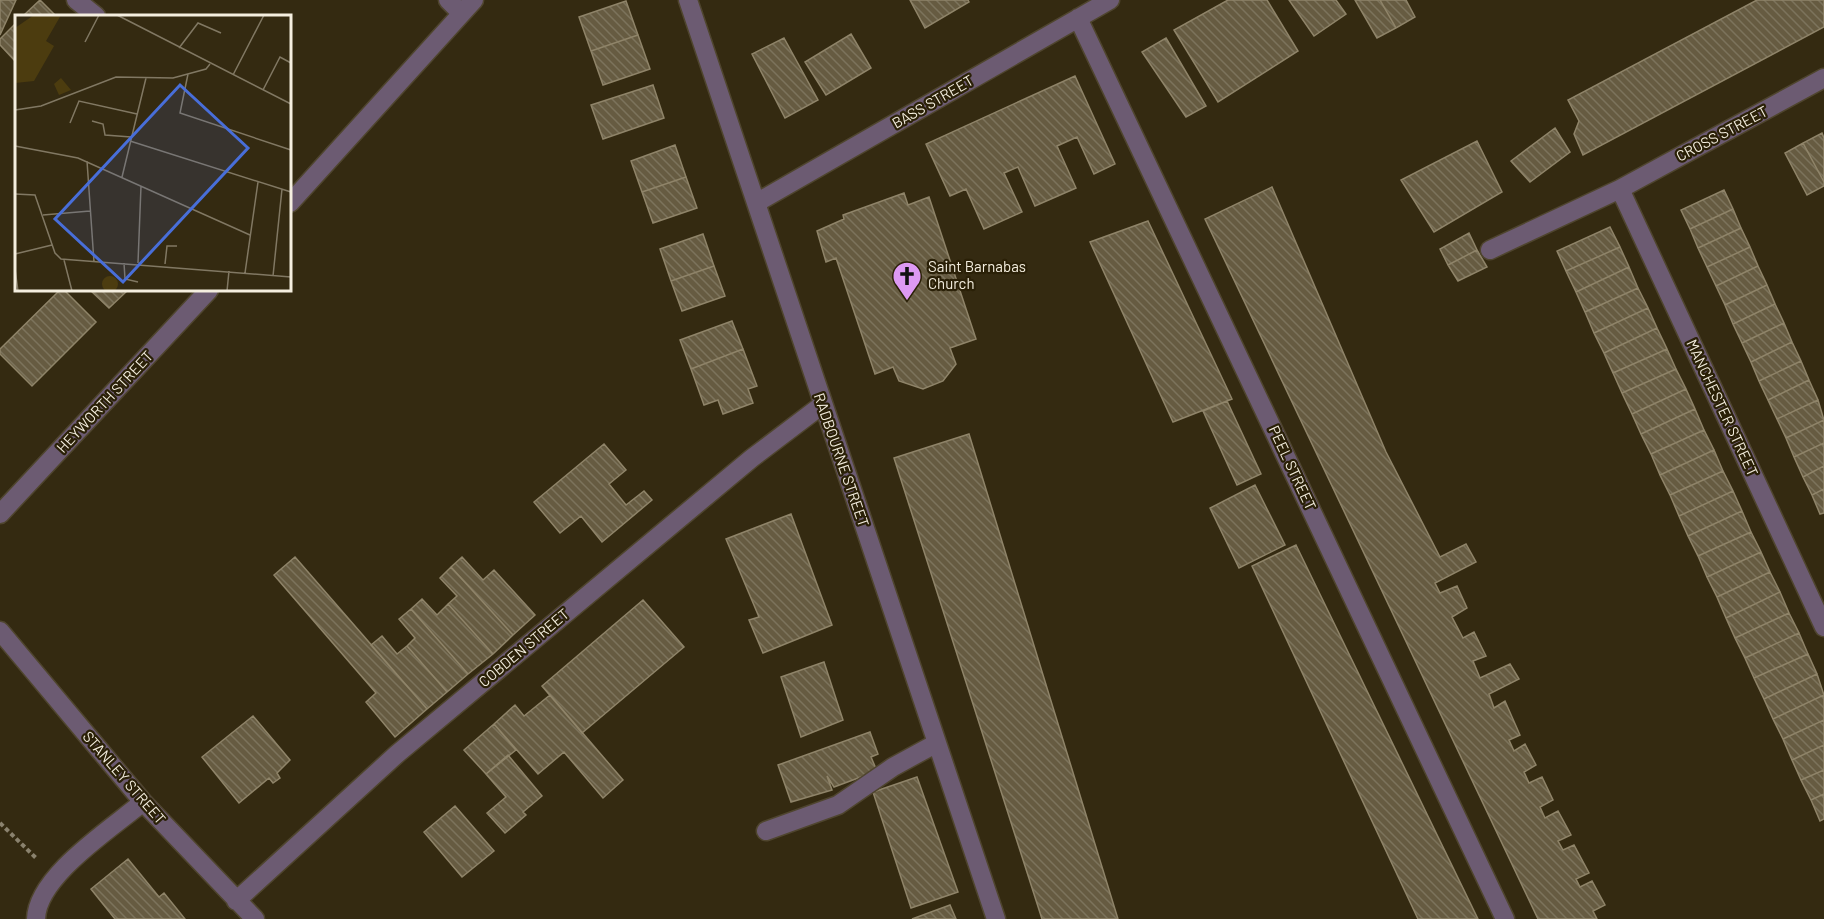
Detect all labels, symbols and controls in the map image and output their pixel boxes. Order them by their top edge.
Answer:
inset map [15,15,291,291]
street label: BASS STREET [889,71,976,132]
street label: CROSS STREET [1673,101,1770,165]
place label: Saint Barnabas Church [928,257,1026,292]
church icon: Saint Barnabas Church [891,260,923,302]
street label: MANCHESTER STREET [1683,336,1763,479]
street label: HEYWORTH STREET [52,347,156,456]
street label: RADBOURNE STREET [811,390,873,529]
street label: PEEL STREET [1265,422,1320,513]
street label: COBDEN STREET [475,604,572,690]
street label: STANLEY STREET [79,727,170,828]

